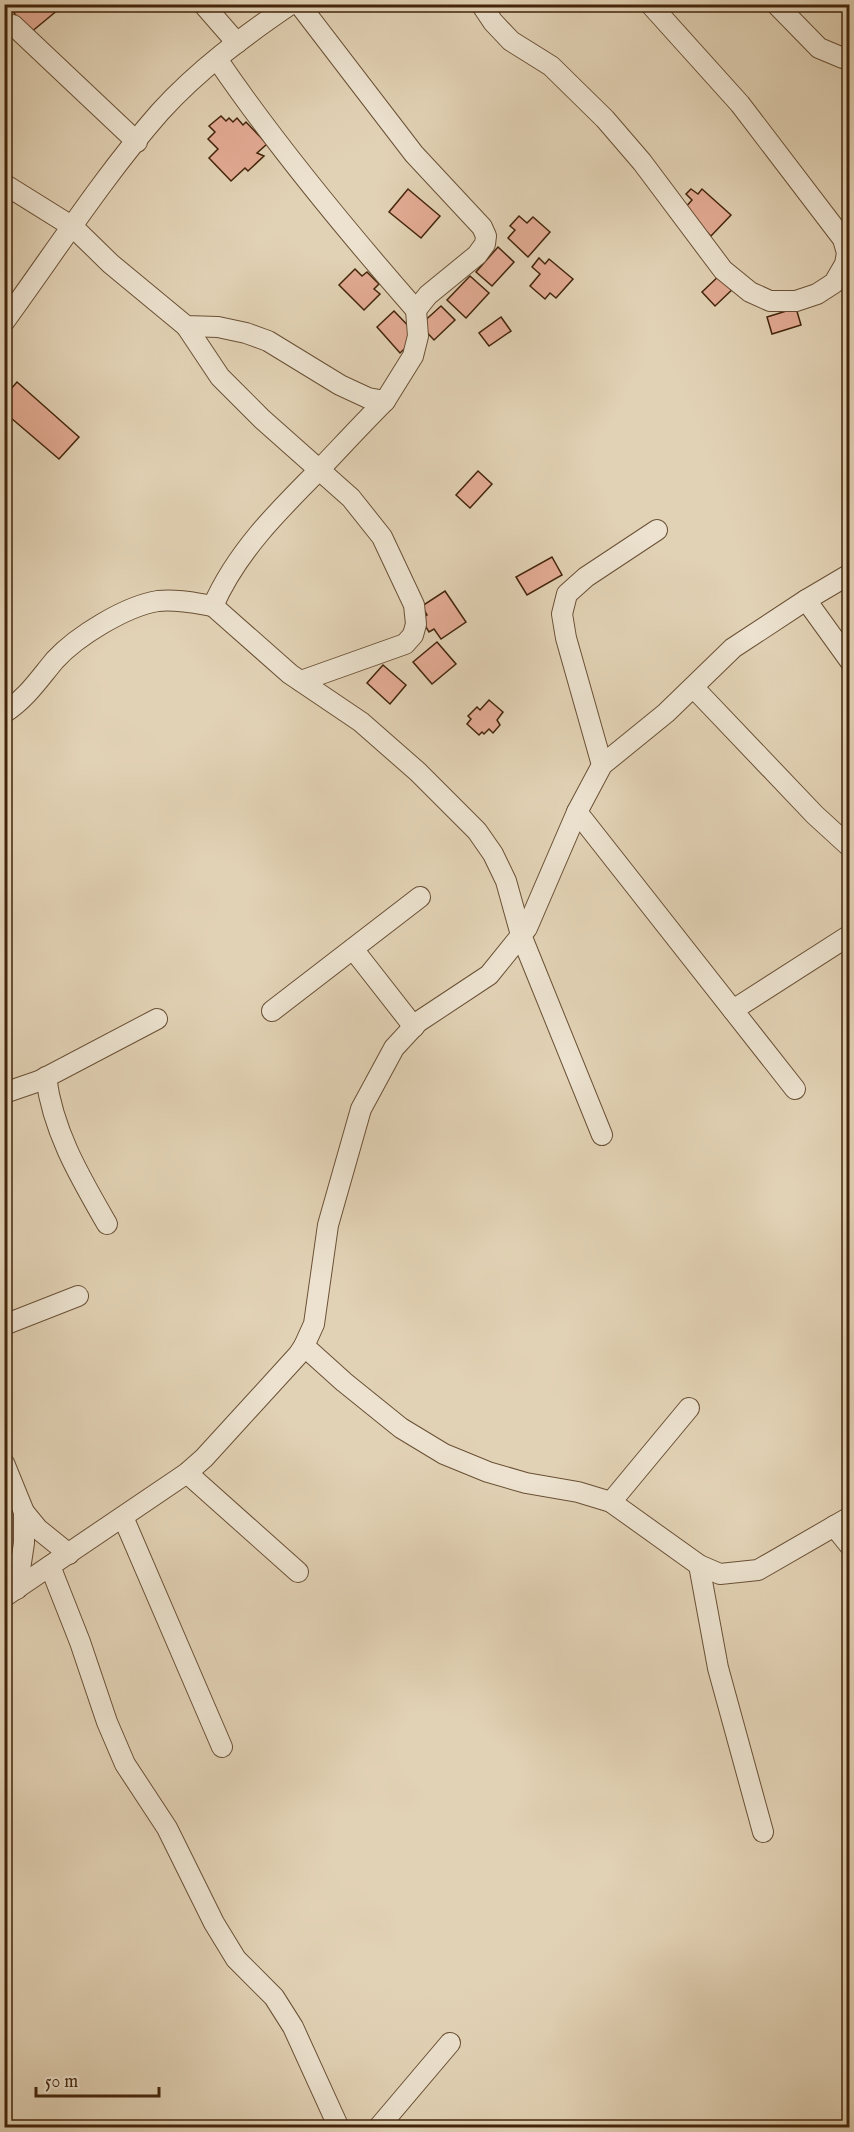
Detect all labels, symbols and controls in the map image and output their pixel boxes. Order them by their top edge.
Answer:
scale bar [36,2060,159,2098]
text: 50 m [45,2071,78,2094]

